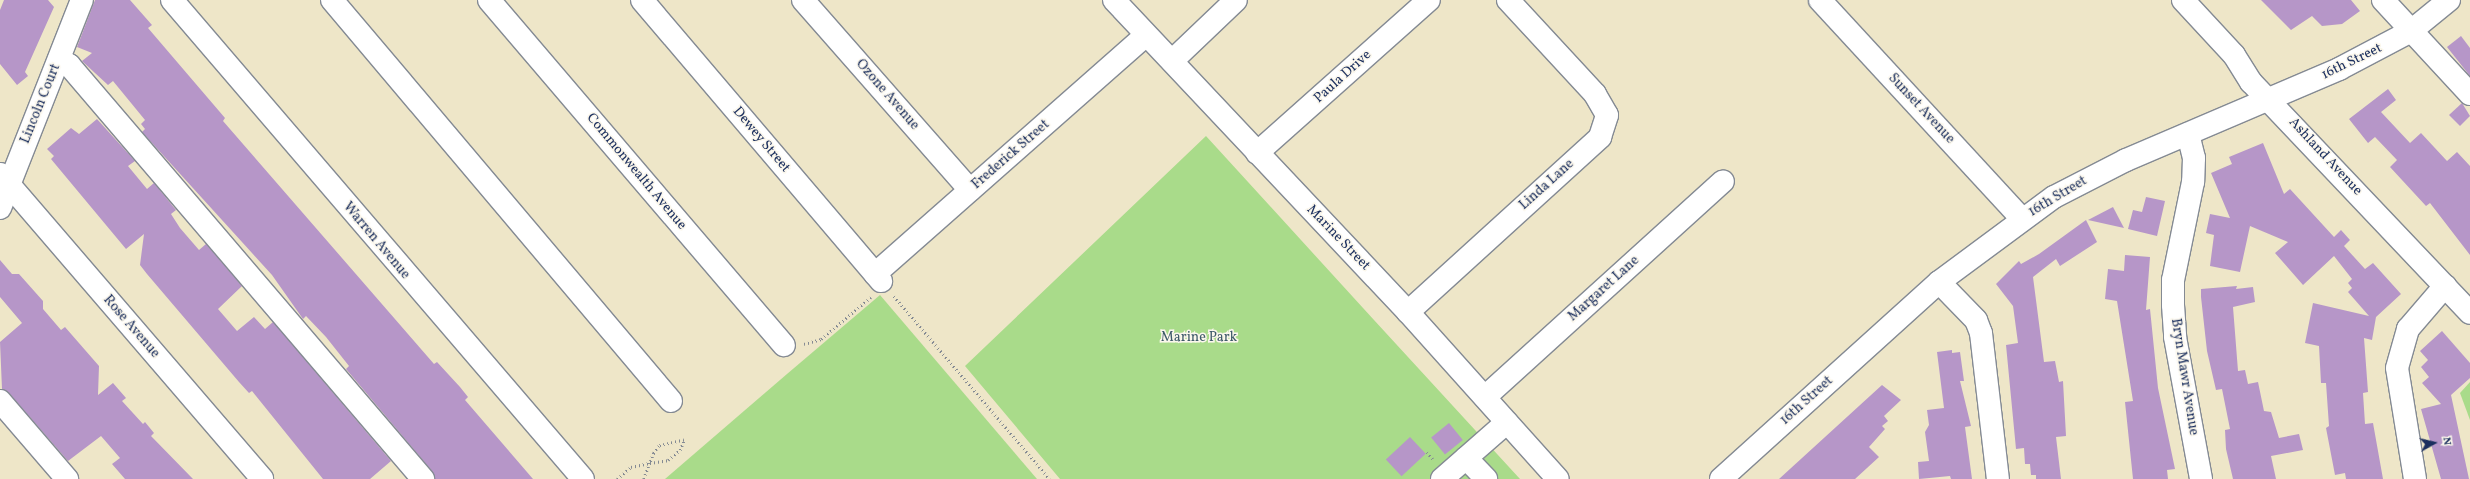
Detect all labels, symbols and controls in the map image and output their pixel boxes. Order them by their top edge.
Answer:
street label: 16th Street [2319,40,2385,84]
street label: Paula Drive [1311,47,1375,107]
street label: Ozone Avenue [852,56,922,134]
street label: Lincoln Court [17,62,65,146]
street label: Sunset Avenue [1884,70,1958,148]
street label: Dewey Street [729,104,793,176]
street label: Commonwealth Avenue [582,110,690,234]
street label: Ashland Avenue [2285,115,2365,199]
street label: Frederick Street [969,117,1053,193]
street label: Linda Lane [1516,156,1578,214]
street label: 16th Street [2026,173,2090,221]
street label: Warren Avenue [339,199,413,283]
street label: Marine Street [1303,202,1373,274]
street label: Margaret Lane [1565,253,1643,325]
street label: Rose Avenue [99,292,163,362]
street label: Bryn Mawr Avenue [2166,317,2202,437]
park label: Marine Park [1161,330,1237,346]
street label: 16th Street [1777,373,1837,429]
north arrow [2414,423,2454,463]
text: N [2438,436,2454,446]

